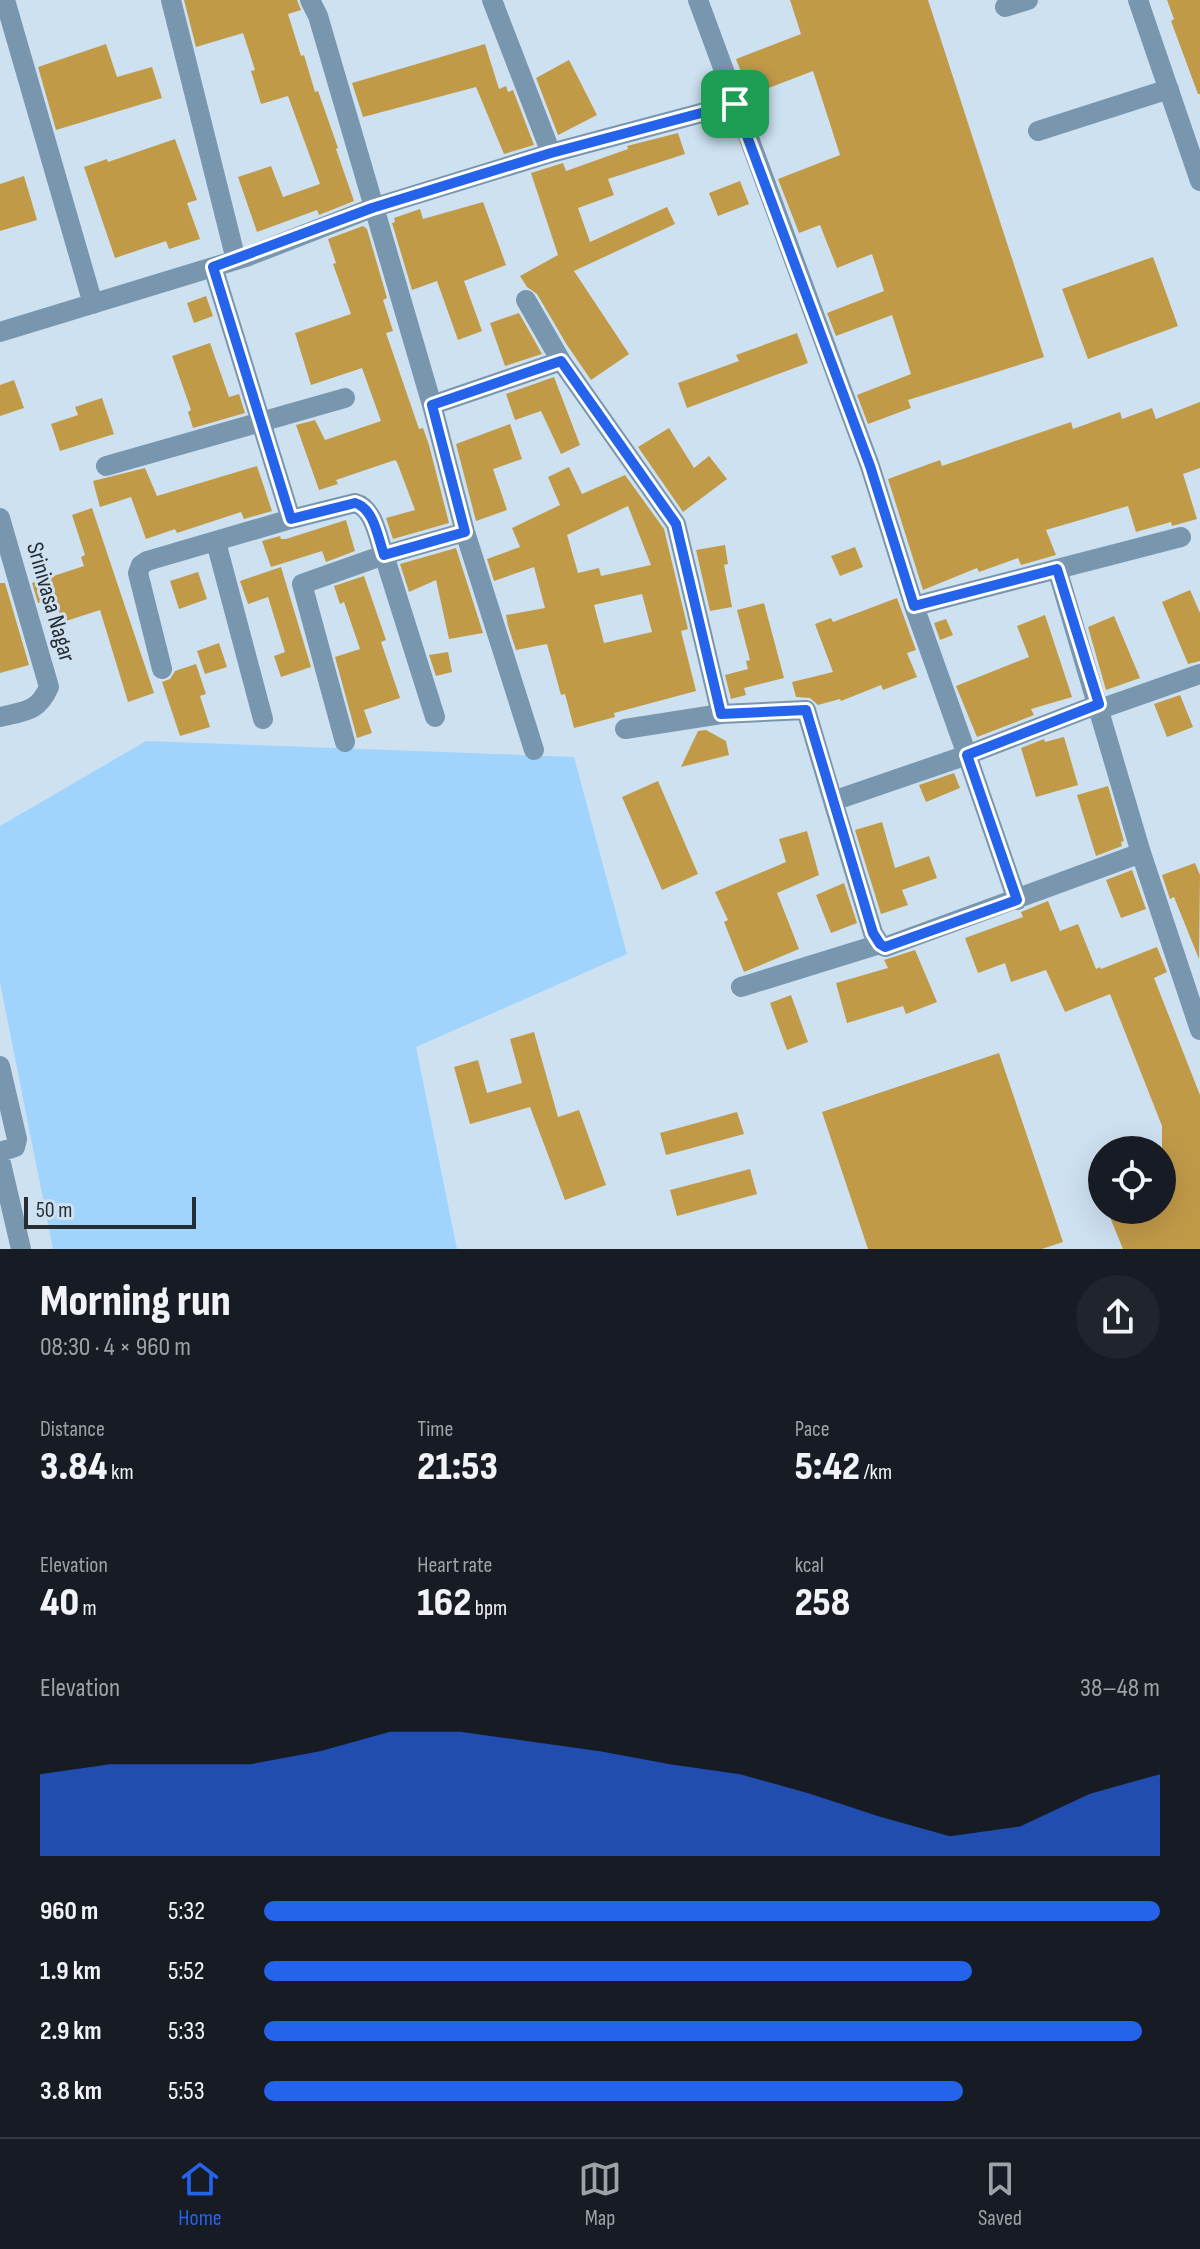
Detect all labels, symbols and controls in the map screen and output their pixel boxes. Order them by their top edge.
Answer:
pin [701,70,769,138]
icon: arrive [713,82,757,126]
street label: Srinivasa Nagar [20,539,82,665]
map controls [1088,1136,1176,1224]
button: locate [1088,1136,1176,1224]
scale bar [24,1193,196,1229]
text: 50 m [36,1197,72,1224]
text: Morning run [40,1275,231,1328]
button: share [1076,1275,1160,1359]
text: 08:30 · 4 × 960 m [40,1332,191,1363]
text: Distance [40,1416,105,1443]
text: Time [417,1416,453,1443]
text: Pace [795,1416,830,1443]
text: 3.84 [40,1443,108,1491]
text: 21:53 [417,1443,498,1491]
text: 5:42 [795,1443,860,1491]
text: km [108,1459,134,1486]
text: /km [860,1459,892,1486]
text: Elevation [40,1552,108,1579]
text: Heart rate [417,1552,492,1579]
text: kcal [795,1552,824,1579]
text: 40 [40,1579,79,1627]
text: 162 [417,1579,471,1627]
text: 258 [795,1579,850,1627]
text: m [79,1595,97,1622]
text: bpm [471,1595,507,1622]
text: Elevation [40,1673,120,1704]
text: 38–48 m [1080,1673,1160,1704]
text: 960 m [40,1896,98,1927]
text: 5:32 [168,1896,205,1927]
text: 1.9 km [40,1956,101,1987]
text: 5:52 [168,1956,204,1987]
text: 2.9 km [40,2016,102,2047]
text: 5:33 [168,2016,205,2047]
text: 3.8 km [40,2076,102,2107]
text: 5:53 [168,2076,205,2107]
tab: Home [178,2157,222,2232]
tab: Map [578,2157,622,2232]
tab: Saved [978,2157,1022,2232]

